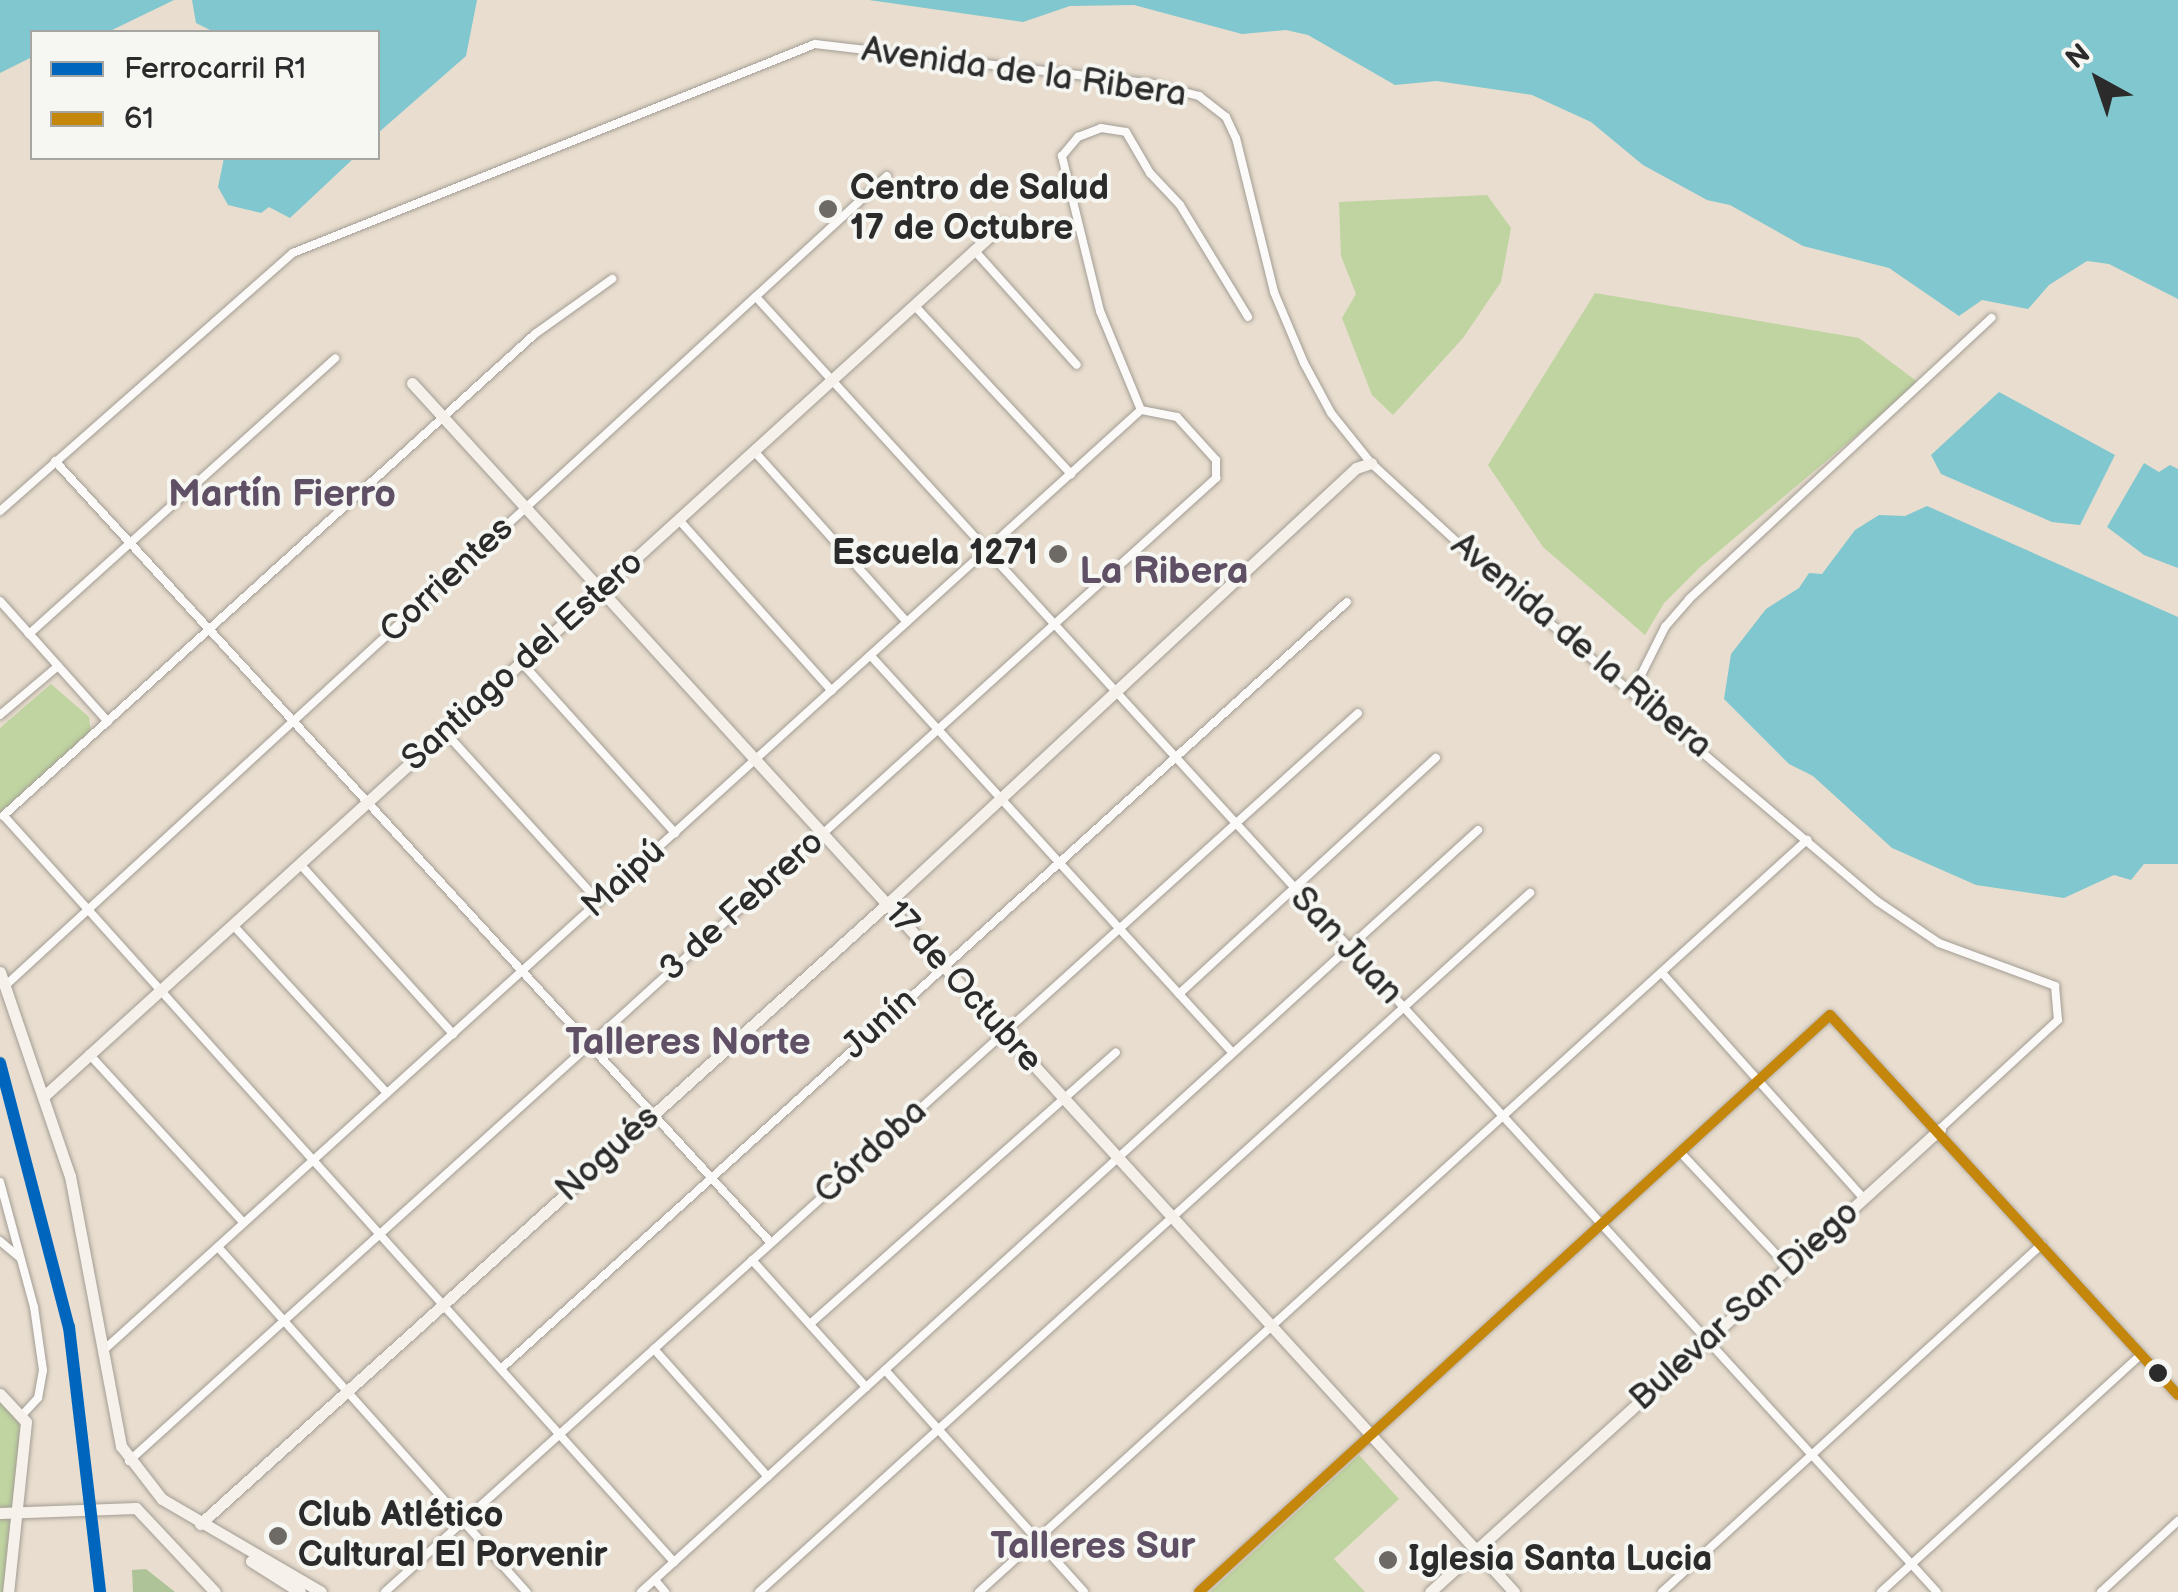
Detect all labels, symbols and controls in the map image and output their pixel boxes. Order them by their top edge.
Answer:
street label: Avenida de la Ribera [859,29,1189,117]
legend [30,30,380,160]
north arrow [2048,30,2148,130]
text: N [2060,37,2097,76]
text: Ferrocarril R1 [124,51,306,87]
text: 61 [124,101,154,137]
place label: Centro de Salud 17 de Octubre [850,168,1109,250]
marker: Centro de Salud 17 de Octubre [815,196,841,222]
district label: Martín Fierro [168,472,396,518]
street label: Corrientes [372,508,522,652]
street label: Avenida de la Ribera [1442,525,1720,767]
place label: Escuela 1271 [832,533,1038,575]
street label: Santiago del Estero [394,542,652,780]
marker: Escuela 1271 [1047,543,1069,565]
district label: La Ribera [1080,549,1248,595]
street label: 3 de Febrero [651,821,833,991]
street label: Maipú [574,831,674,927]
street label: San Juan [1280,878,1412,1014]
street label: 17 de Octubre [875,892,1051,1082]
street label: Junín [834,980,926,1068]
district label: Talleres Norte [565,1020,811,1066]
street label: Córdoba [806,1091,936,1213]
street label: Nogués [548,1097,668,1211]
street label: Bulevar San Diego [1621,1192,1869,1420]
unlabelled marker [2148,1363,2168,1383]
place label: Club Atlético Cultural El Porvenir [298,1495,607,1577]
district label: Talleres Sur [991,1524,1195,1570]
marker: Club Atlético Cultural El Porvenir [267,1525,289,1547]
place label: Iglesia Santa Lucia [1408,1539,1712,1581]
marker: Iglesia Santa Lucia [1377,1549,1399,1571]

